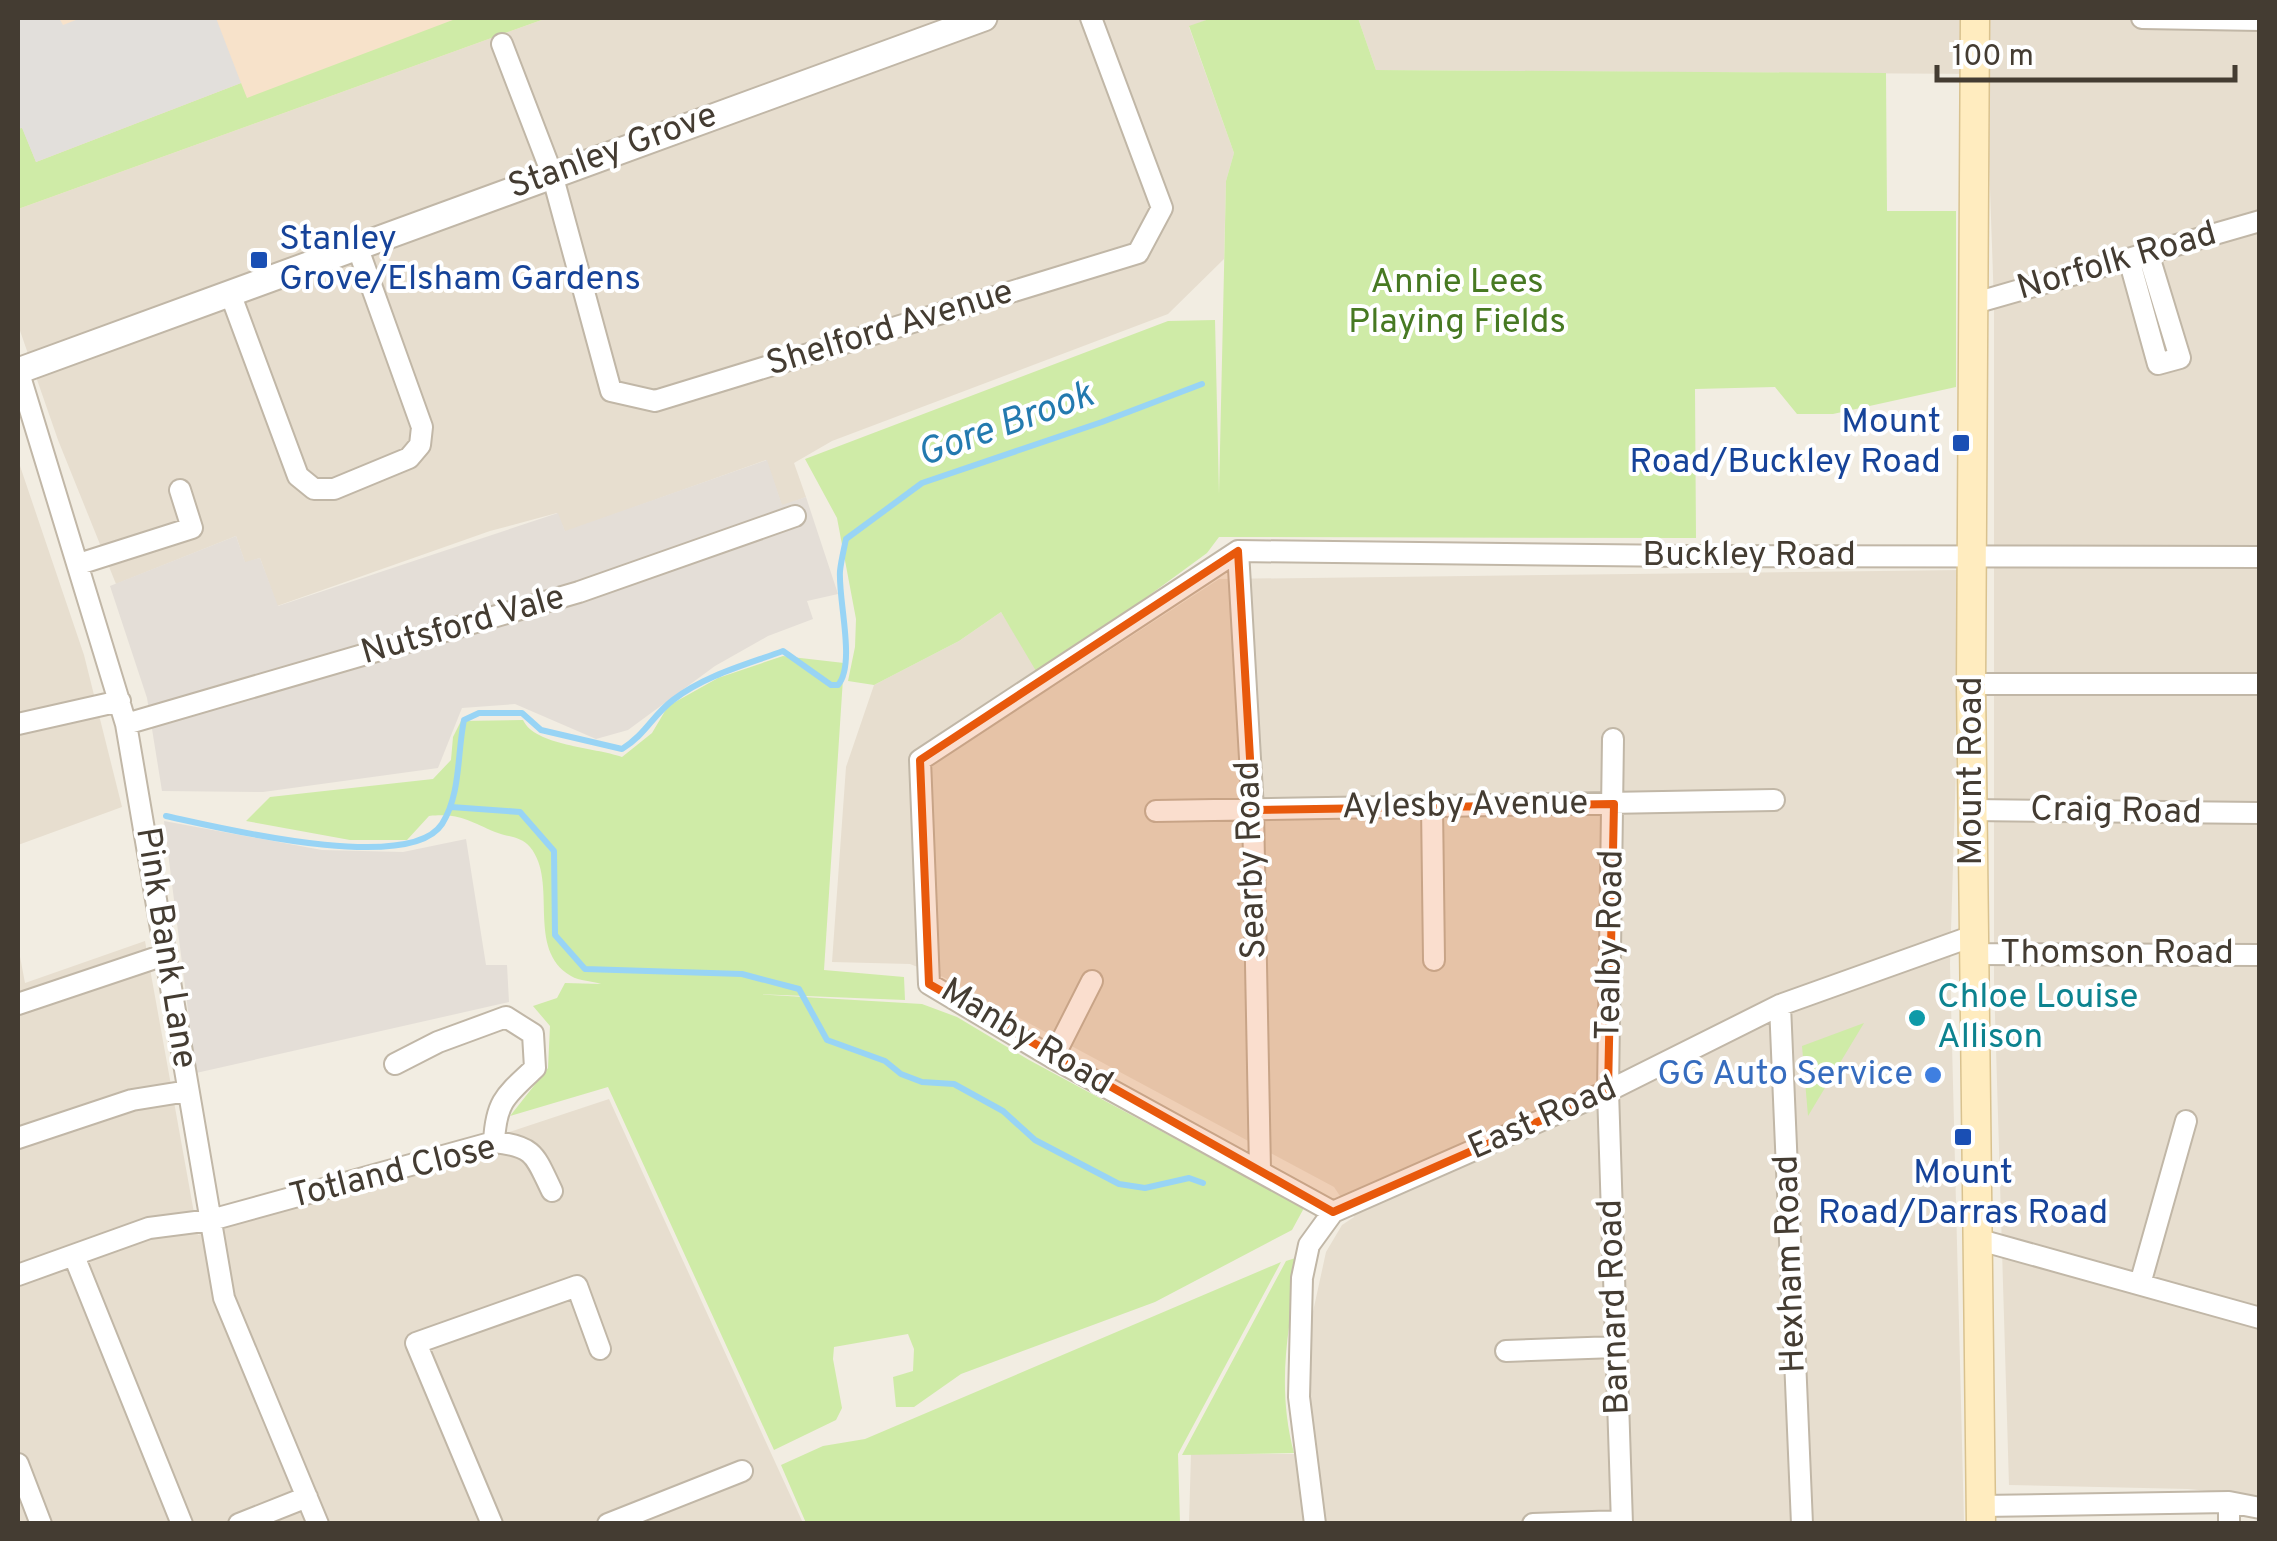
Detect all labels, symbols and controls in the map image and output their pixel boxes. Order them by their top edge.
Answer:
scale bar [1937,20,2234,82]
text: 100 m [1952,39,2034,76]
street label: Stanley Grove [503,94,723,210]
street label: Norfolk Road [2012,213,2222,311]
place label: Stanley Grove/Elsham Gardens [279,218,641,302]
marker: Stanley Grove/Elsham Gardens [248,249,270,271]
park label: Annie Lees Playing Fields [1348,261,1566,345]
street label: Shelford Avenue [761,271,1019,387]
water label: Gore Brook [911,371,1101,480]
place label: Mount Road/Buckley Road [1629,401,1941,485]
marker: Mount Road/Buckley Road [1950,432,1972,454]
street label: Buckley Road [1642,534,1856,578]
street label: Nutsford Vale [356,576,570,676]
street label: Mount Road [1950,676,1994,866]
street label: Searby Road [1227,760,1277,960]
street label: Aylesby Avenue [1341,782,1589,830]
street label: Craig Road [2030,789,2202,835]
street label: Pink Bank Lane [124,824,206,1072]
street label: Tealby Road [1587,849,1635,1041]
street label: Thomson Road [2000,932,2234,976]
street label: Manby Road [932,969,1120,1107]
place label: Chloe Louise Allison [1937,976,2138,1060]
marker: Chloe Louise Allison [1906,1007,1928,1029]
place label: GG Auto Service [1657,1053,1913,1097]
marker: GG Auto Service [1922,1064,1944,1086]
street label: East Road [1462,1067,1624,1171]
street label: Totland Close [285,1126,501,1220]
marker: Mount Road/Darras Road [1952,1126,1974,1148]
place label: Mount Road/Darras Road [1818,1152,2108,1236]
street label: Hexham Road [1765,1154,1817,1374]
street label: Barnard Road [1589,1198,1641,1416]

